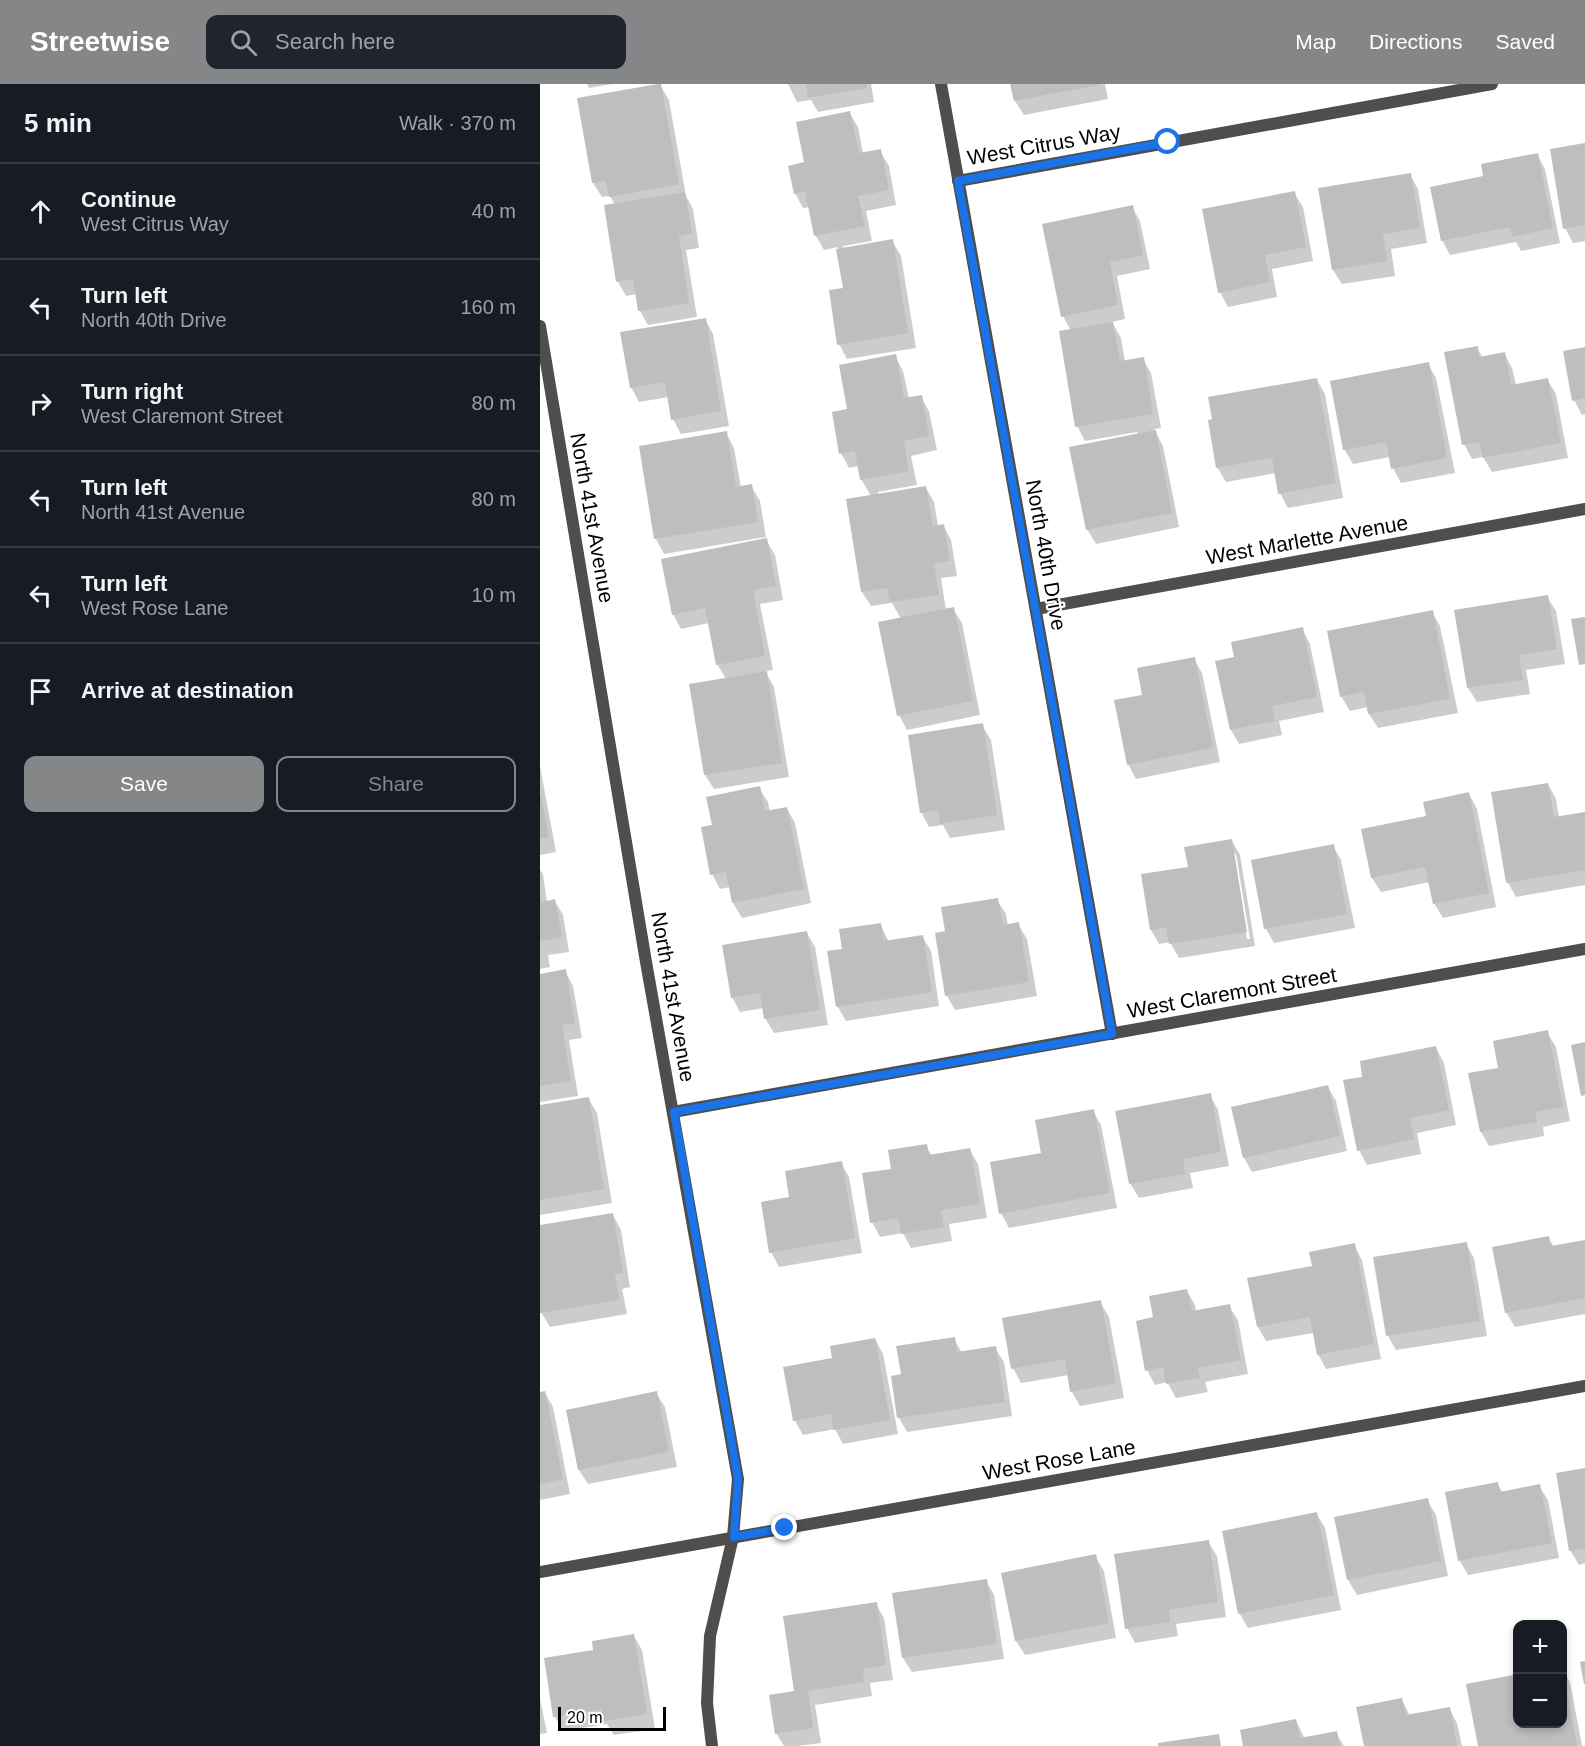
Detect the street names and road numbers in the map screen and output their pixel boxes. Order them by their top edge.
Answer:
street label: West Citrus Way [966,120,1123,169]
street label: North 41st Avenue [566,431,619,605]
street label: North 40th Drive [1022,478,1071,632]
street label: West Marlette Avenue [1204,510,1410,569]
street label: North 41st Avenue [647,910,700,1084]
street label: West Claremont Street [1126,963,1338,1022]
street label: West Rose Lane [981,1435,1137,1484]

